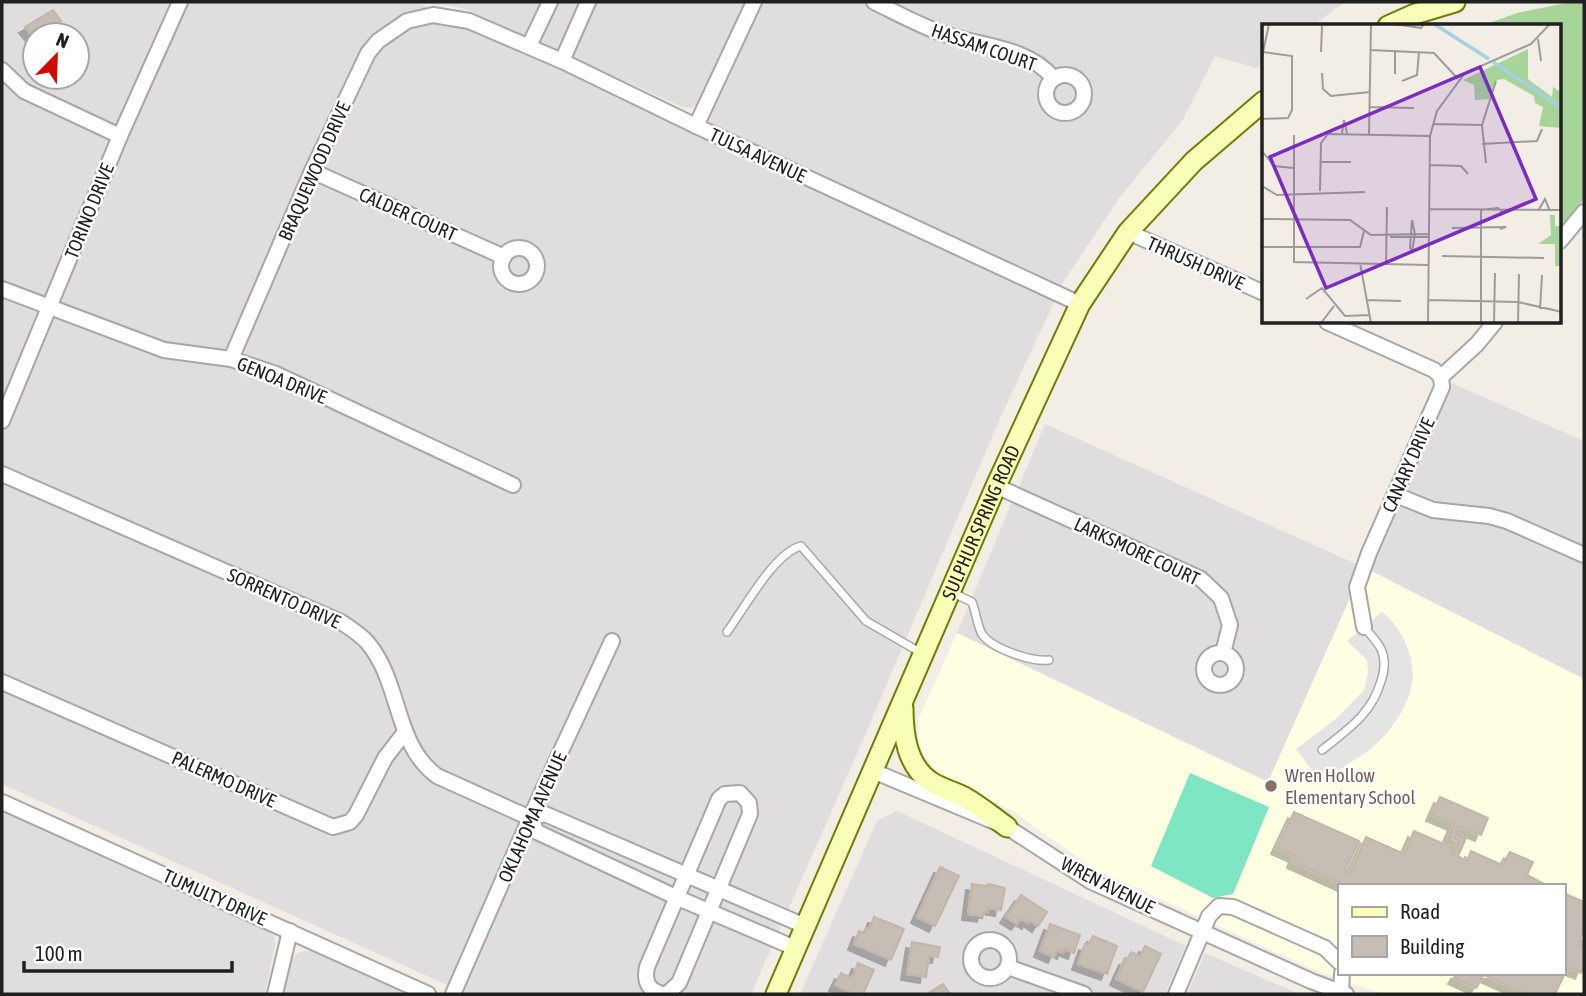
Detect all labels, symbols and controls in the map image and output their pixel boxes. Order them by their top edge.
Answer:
street label: HASSAM COURT [929,19,1040,75]
north arrow [21,21,91,91]
inset map [1262,24,1562,324]
text: N [53,28,72,53]
street label: BRAQUEWOOD DRIVE [274,98,354,244]
street label: TULSA AVENUE [706,123,810,187]
street label: TORINO DRIVE [60,160,118,262]
street label: CALDER COURT [356,183,461,246]
street label: THRUSH DRIVE [1144,232,1248,294]
street label: GENOA DRIVE [234,352,330,408]
street label: CANARY DRIVE [1377,414,1439,516]
street label: SULPHUR SPRING ROAD [937,442,1024,603]
street label: LARKSMORE COURT [1071,512,1204,590]
street label: SORRENTO DRIVE [224,563,344,633]
street label: PALERMO DRIVE [169,746,279,812]
street label: OKLAHOMA AVENUE [493,748,571,886]
place label: Wren Hollow Elementary School [1285,764,1416,808]
marker: Wren Hollow Elementary School [1263,778,1279,794]
street label: WREN AVENUE [1058,852,1158,918]
street label: TUMULTY DRIVE [160,864,270,930]
legend [1338,884,1565,975]
text: Road [1400,899,1440,923]
scale bar [24,930,233,974]
text: Building [1400,934,1464,958]
text: 100 m [35,941,83,965]

